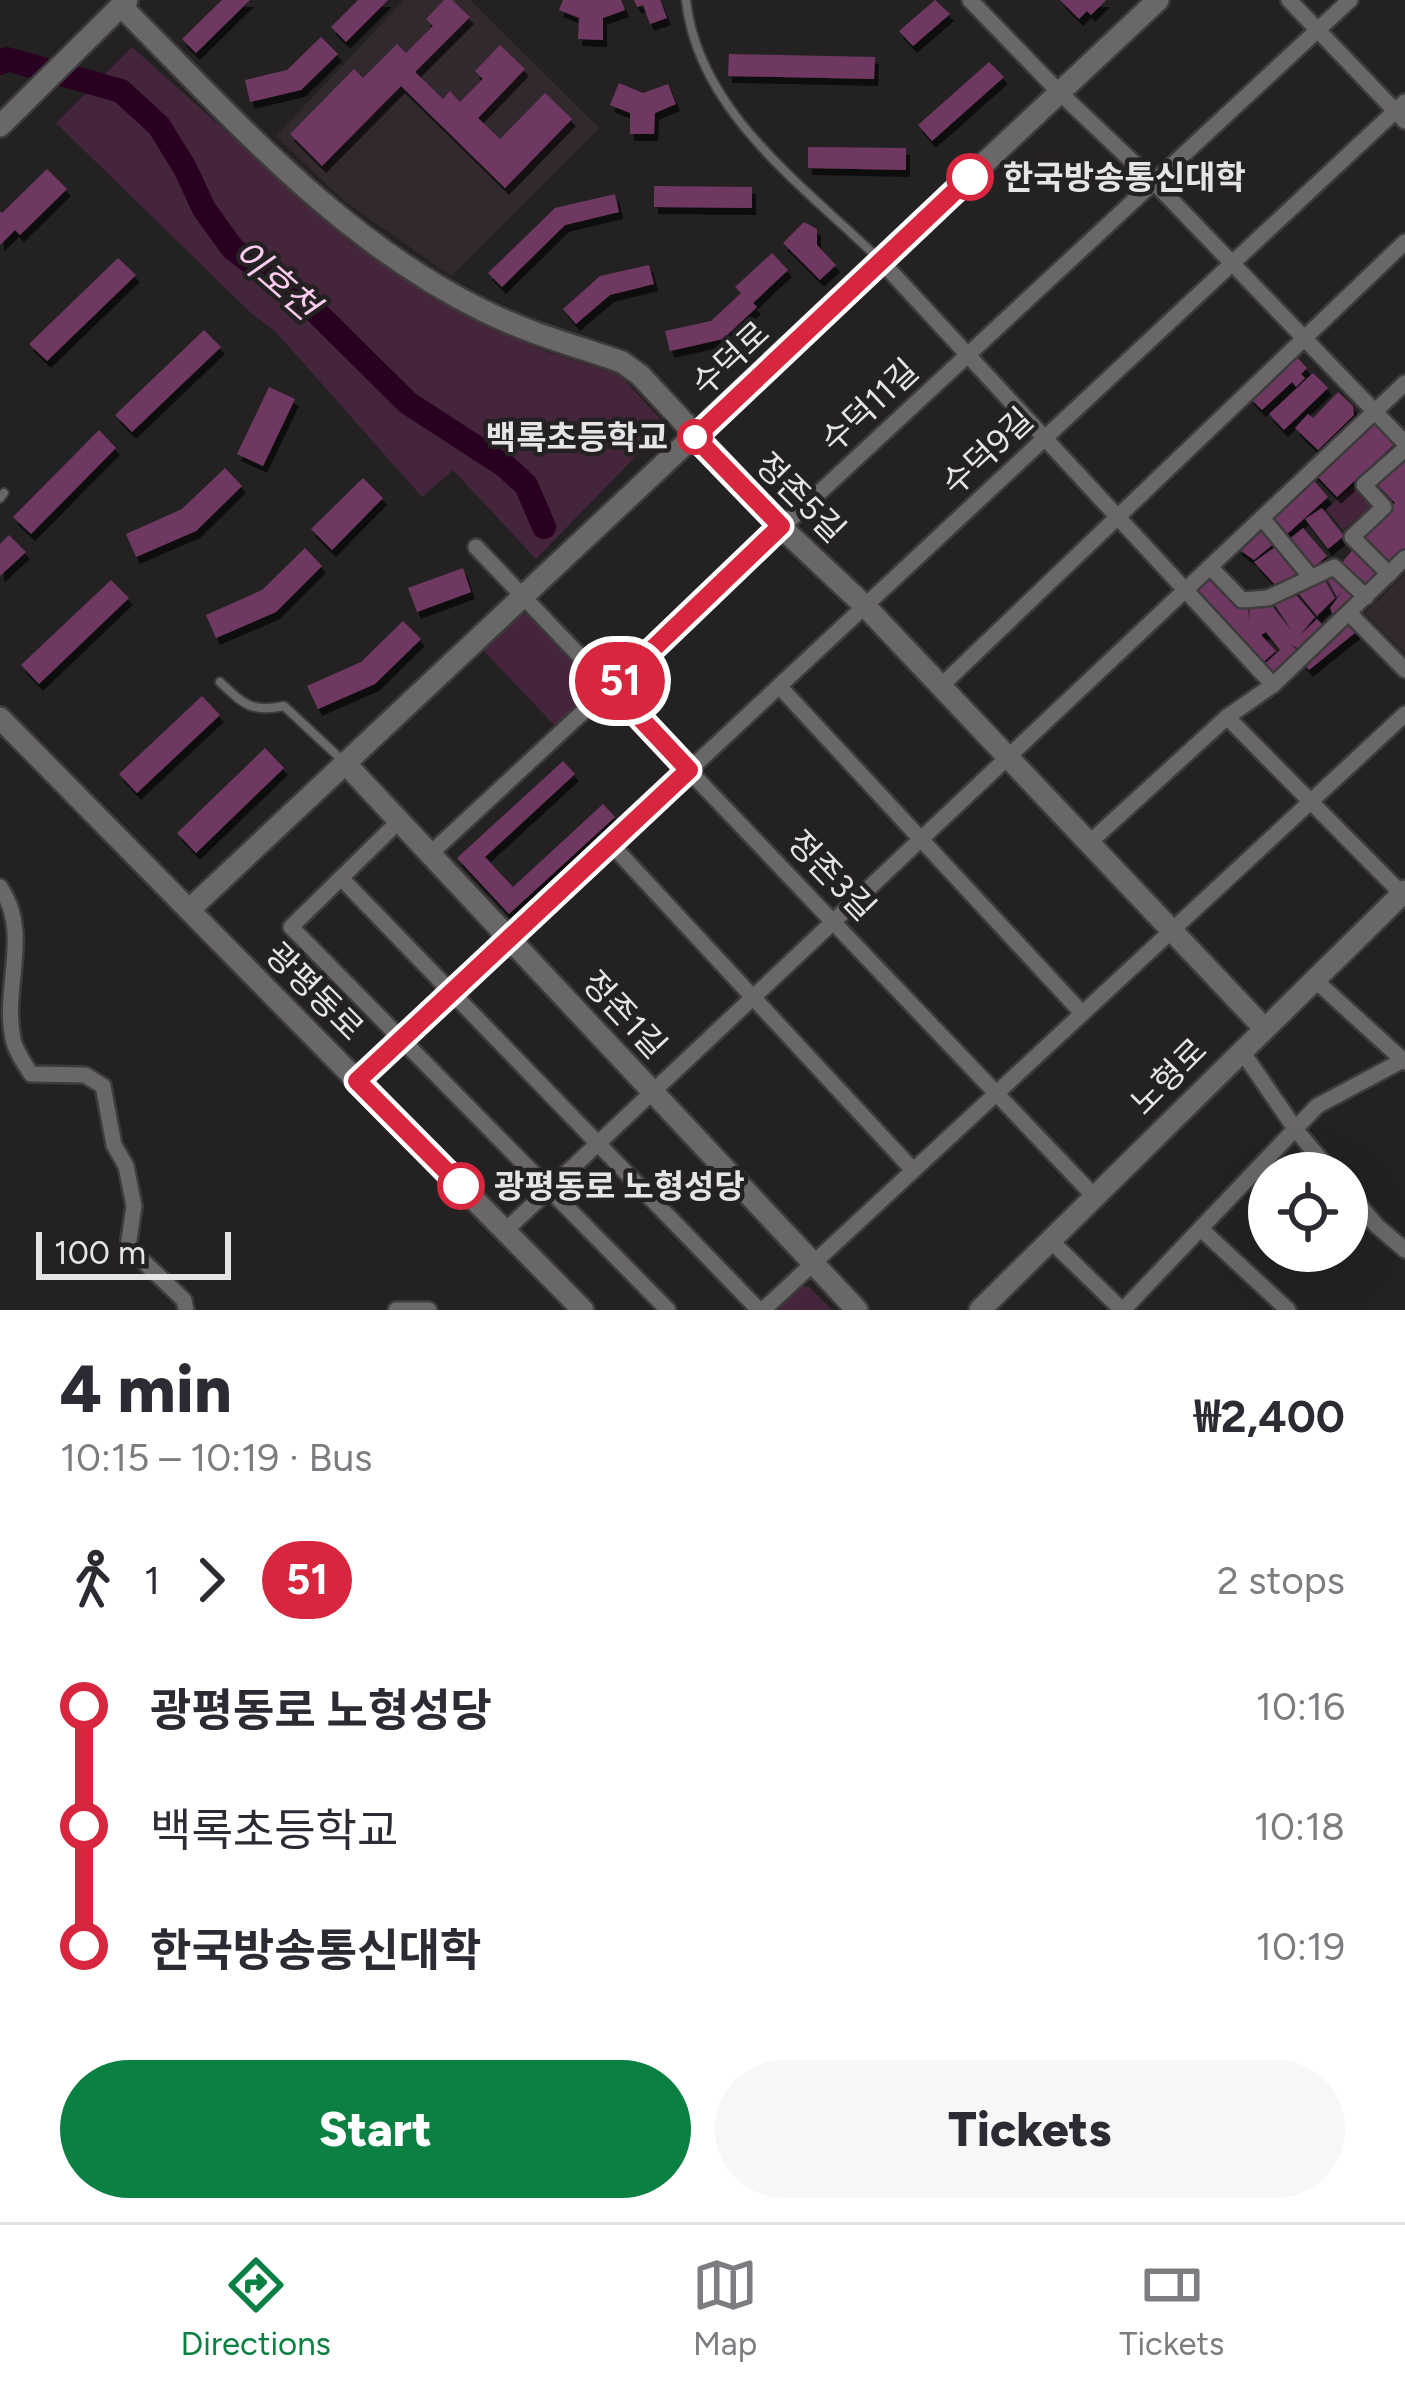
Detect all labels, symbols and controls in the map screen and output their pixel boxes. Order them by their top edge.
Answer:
marker: 한국방송통신대학 [948,155,992,199]
place label: 한국방송통신대학 [1003,158,1246,197]
water label: 이호천 [224,231,330,331]
street label: 수덕로 [684,313,777,404]
street label: 수덕11길 [813,351,926,460]
street label: 수덕9길 [934,400,1041,503]
place label: 백록초등학교 [486,418,668,457]
marker: 백록초등학교 [679,421,711,453]
street label: 정존5길 [748,445,853,550]
line badge: 51 [566,642,674,720]
text: 51 [599,655,641,706]
street label: 정존3길 [780,823,884,928]
street label: 광평동로 [258,935,371,1048]
street label: 정존1길 [575,963,675,1066]
street label: 노형로 [1122,1030,1214,1122]
map controls [1248,1152,1368,1272]
button: locate [1248,1152,1368,1272]
marker: 광평동로 노형성당 [439,1164,483,1208]
place label: 광평동로 노형성당 [494,1167,745,1206]
scale bar [36,1226,231,1279]
text: 100 m [54,1233,146,1272]
text: 4 min [60,1349,232,1429]
text: ₩2,400 [1194,1389,1345,1443]
text: 10:15 – 10:19 · Bus [60,1434,372,1481]
icon: walk [60,1547,126,1613]
icon: forward [178,1547,244,1613]
text: 51 [286,1554,328,1605]
text: 1 [144,1557,160,1604]
text: 2 stops [1217,1557,1345,1604]
text: 광평동로 노형성당 [150,1683,492,1737]
text: 10:16 [1256,1683,1345,1730]
text: 백록초등학교 [150,1803,398,1857]
text: 10:18 [1254,1803,1345,1850]
text: 한국방송통신대학 [150,1923,481,1977]
text: 10:19 [1256,1923,1345,1970]
button: Start [60,2060,691,2198]
button: Tickets [715,2060,1345,2198]
tab: Directions [181,2252,331,2363]
tab: Map [692,2252,758,2363]
tab: Tickets [1119,2252,1224,2363]

